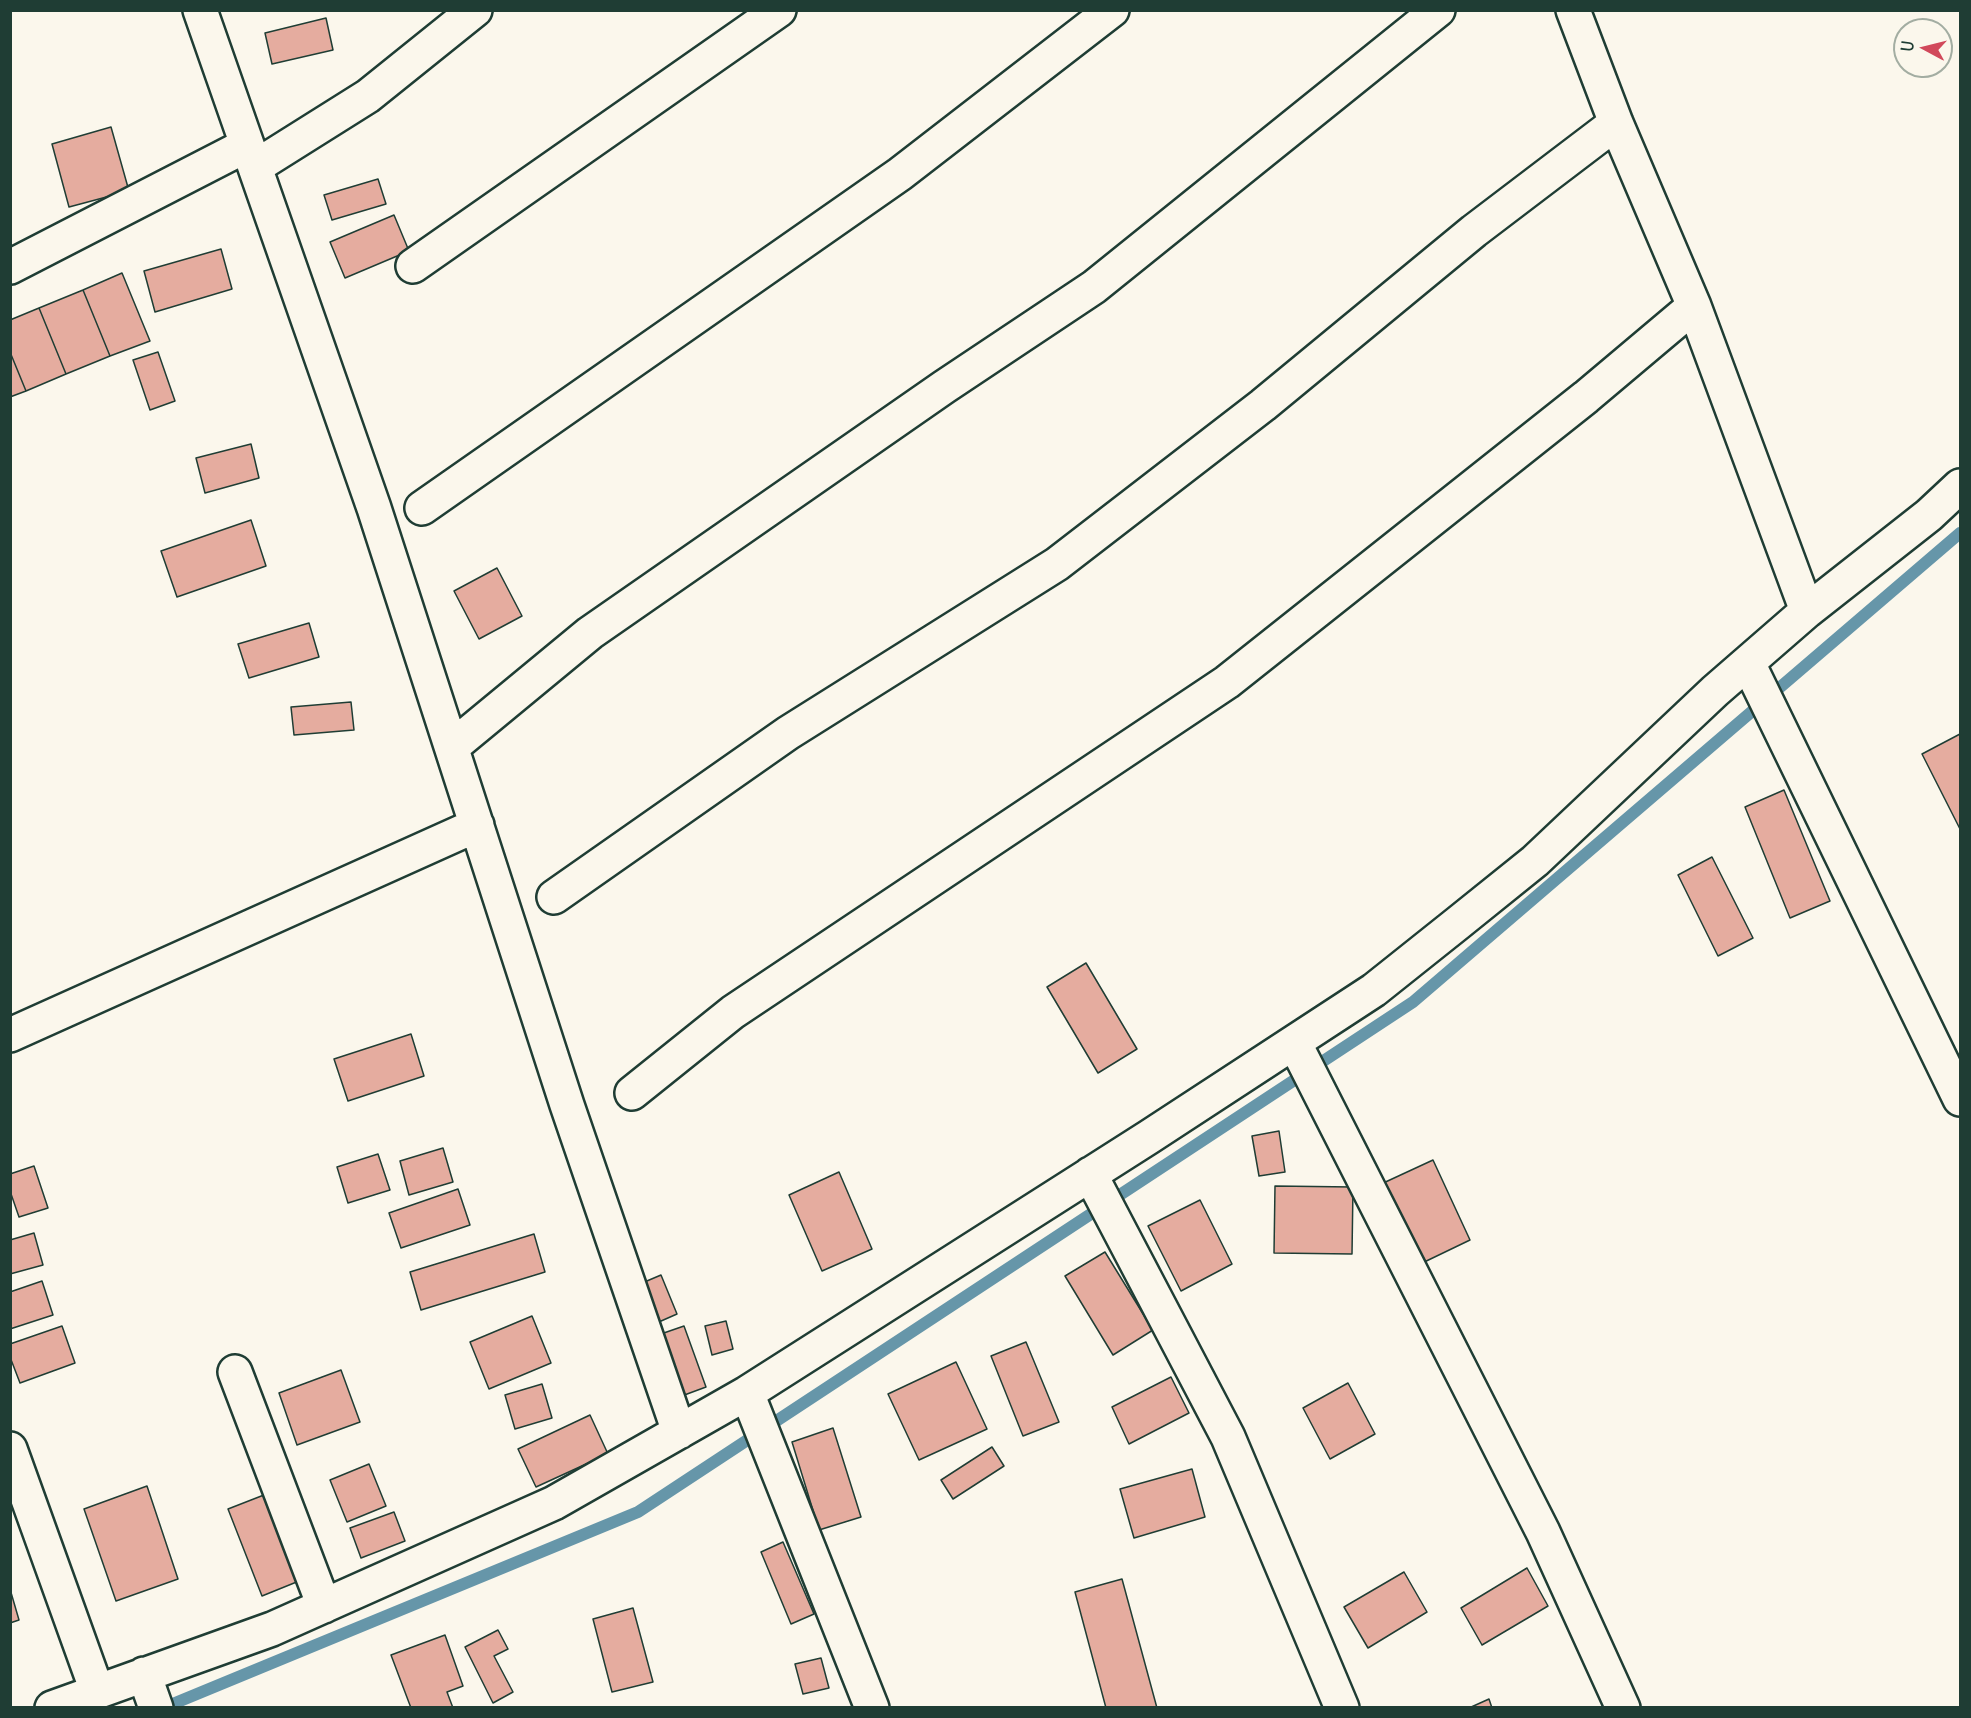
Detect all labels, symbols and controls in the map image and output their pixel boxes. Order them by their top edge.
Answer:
north arrow [1893,18,1953,78]
text: U [1897,39,1918,53]

